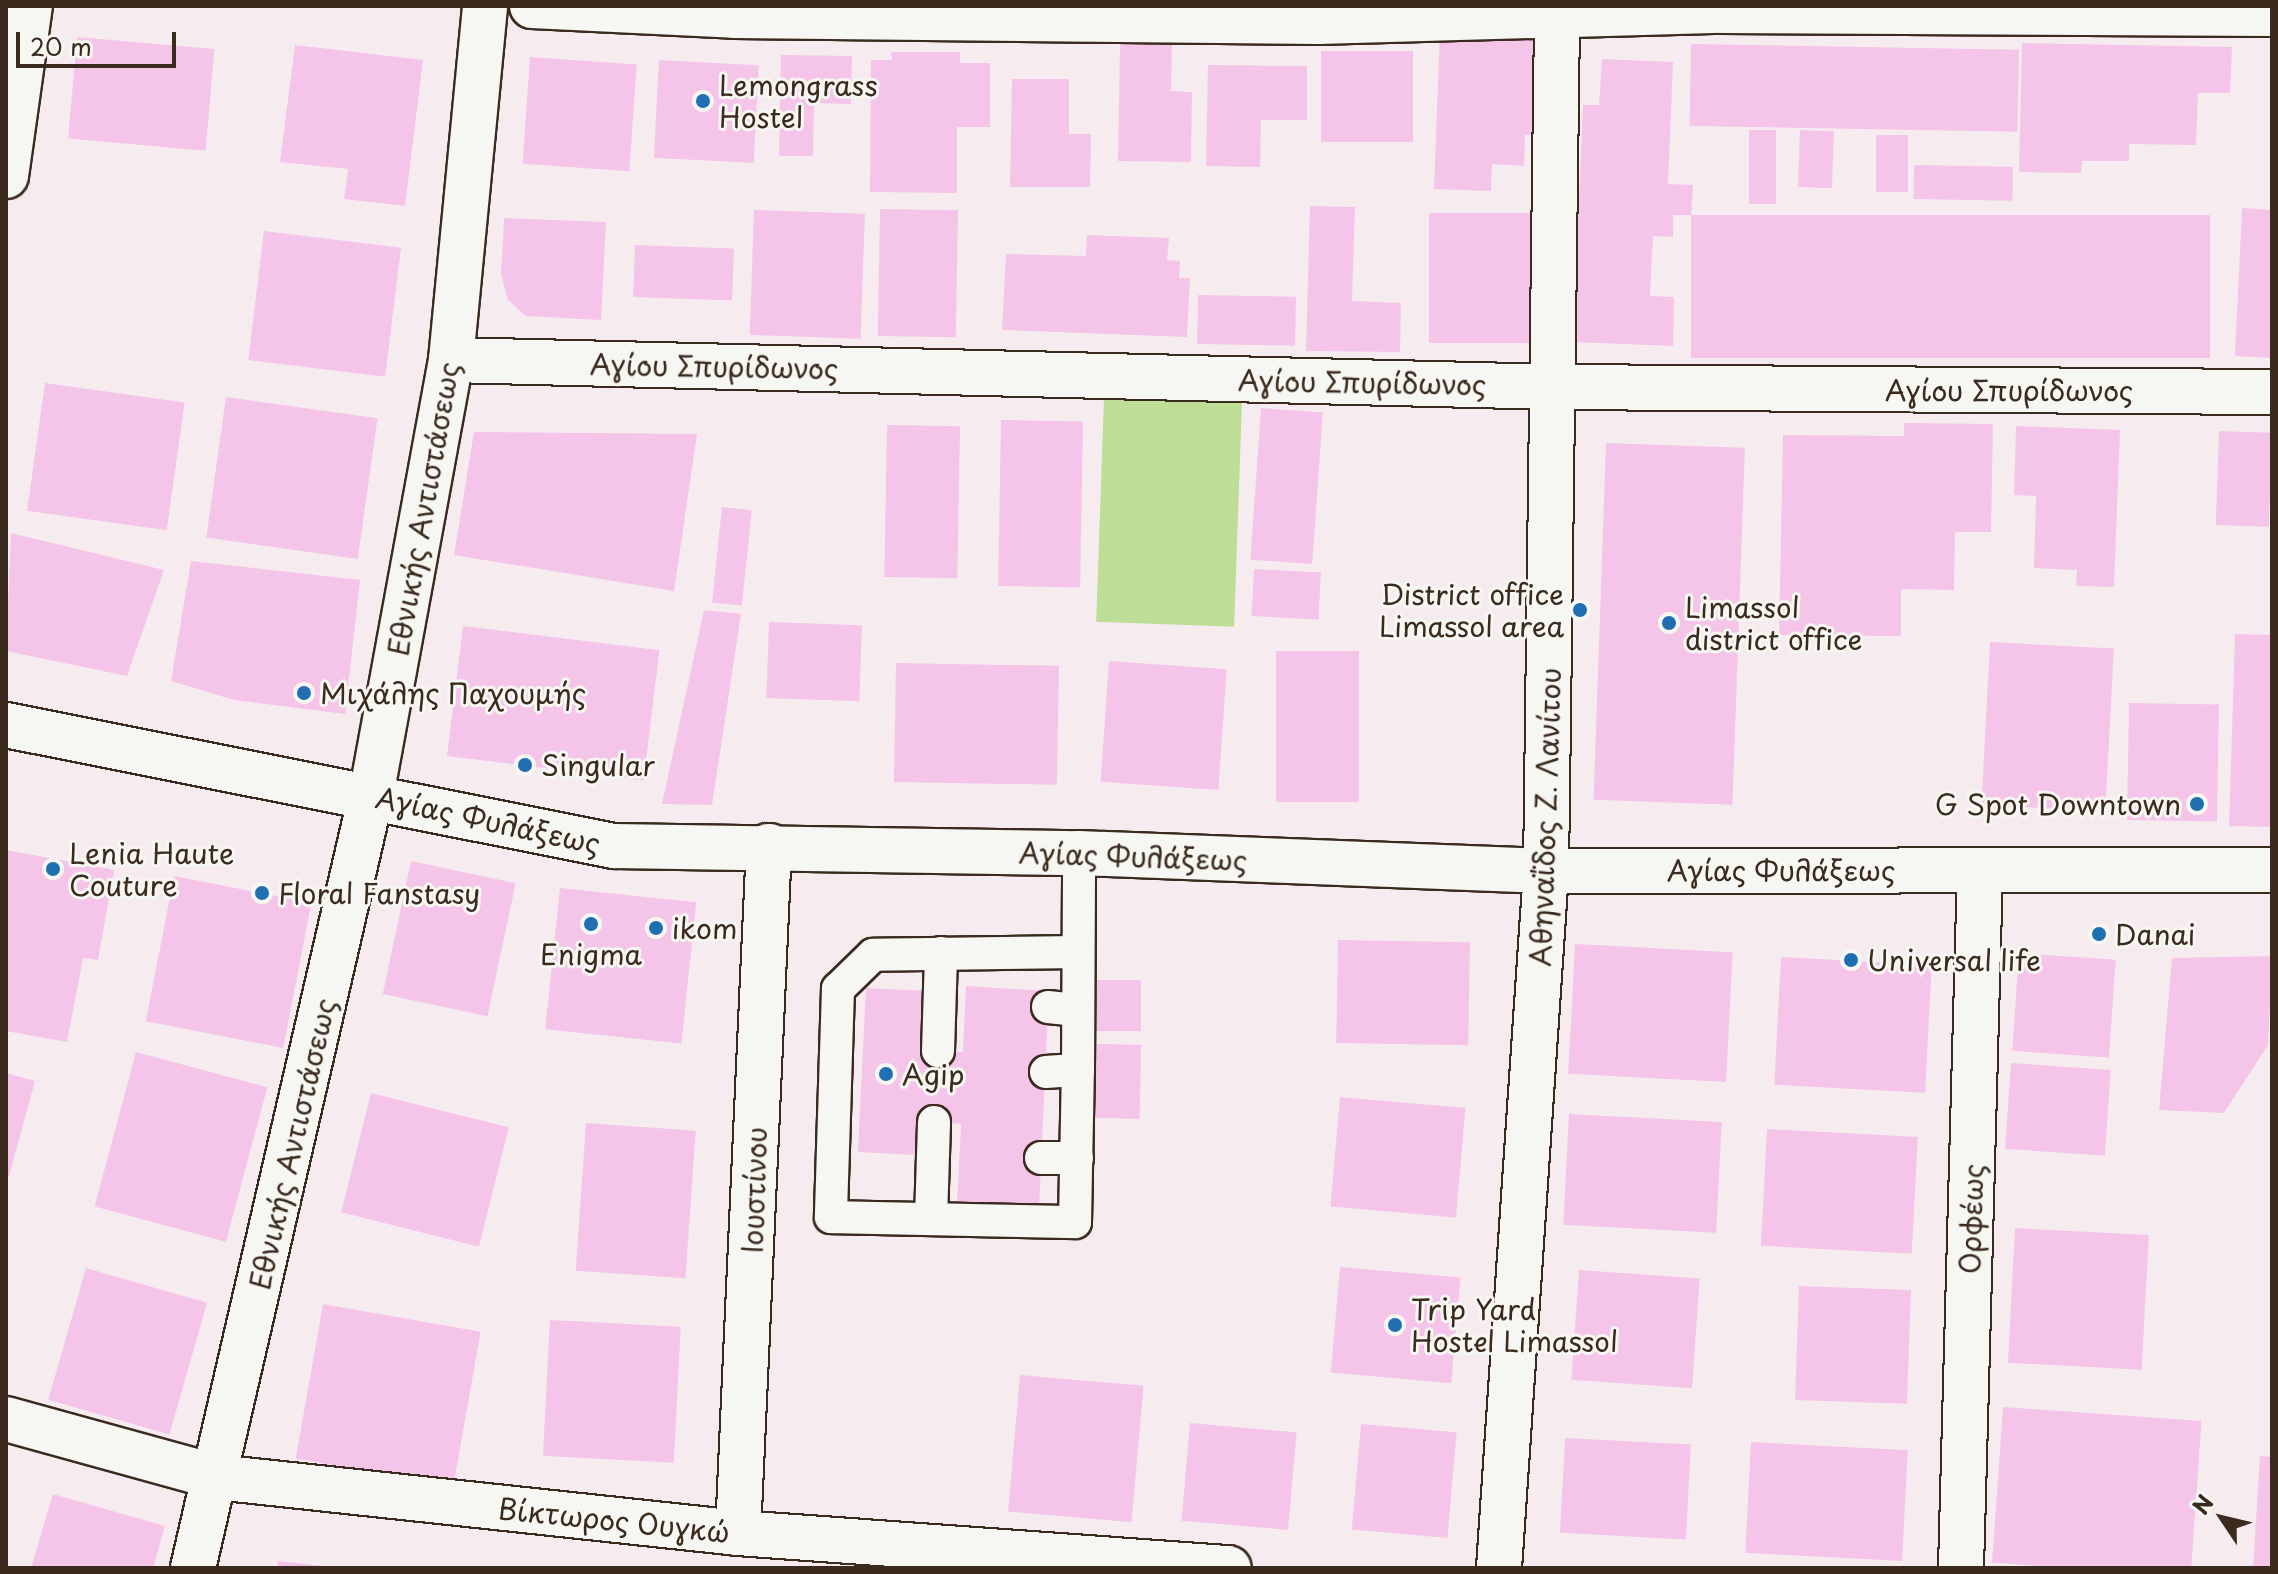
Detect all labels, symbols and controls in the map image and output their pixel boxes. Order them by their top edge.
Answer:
scale bar [20,16,180,66]
text: 20 m [30,28,92,64]
place label: Lemongrass Hostel [719,68,878,134]
marker: Lemongrass Hostel [694,92,712,110]
street label: Αγίου Σπυρίδωνος [590,347,838,385]
street label: Εθνικής Αντιστάσεως [381,359,465,659]
street label: Αγίου Σπυρίδωνος [1238,363,1486,401]
street label: Αγίου Σπυρίδωνος [1885,373,2133,407]
place label: District office Limassol area [1378,577,1564,643]
place label: Limassol district office [1685,590,1864,656]
marker: District office Limassol area [1571,601,1589,619]
marker: Limassol district office [1660,614,1678,632]
street label: Αθηναΐδος Ζ. Λανίτου [1523,666,1567,968]
place label: Μιχάλης Παχουμής [320,676,588,710]
marker: Μιχάλης Παχουμής [295,684,313,702]
place label: Singular [541,748,655,782]
marker: Singular [516,756,534,774]
street label: Αγίας Φυλάξεως [373,780,603,860]
place label: G Spot Downtown [1933,787,2181,821]
marker: G Spot Downtown [2188,795,2206,813]
street label: Αγίας Φυλάξεως [1018,835,1248,877]
place label: Lenia Haute Couture [69,836,233,902]
street label: Αγίας Φυλάξεως [1667,853,1895,887]
marker: Lenia Haute Couture [44,860,62,878]
place label: Floral Fanstasy [278,876,481,910]
marker: Floral Fanstasy [253,884,271,902]
place label: ikom [672,911,737,945]
marker: Enigma [582,915,600,933]
place label: Danai [2115,917,2196,951]
marker: ikom [647,919,665,937]
marker: Danai [2090,925,2108,943]
place label: Enigma [540,937,642,971]
place label: Universal life [1867,943,2042,977]
marker: Universal life [1842,951,1860,969]
street label: Εθνικής Αντιστάσεως [242,995,342,1293]
place label: Agip [902,1057,964,1091]
marker: Agip [877,1065,895,1083]
street label: Ιουστίνου [735,1126,773,1254]
street label: Ορφέως [1952,1163,1990,1275]
place label: Trip Yard Hostel Limassol [1411,1292,1619,1358]
marker: Trip Yard Hostel Limassol [1386,1316,1404,1334]
north arrow [2182,1478,2262,1558]
text: N [2183,1487,2220,1521]
street label: Βίκτωρος Ουγκώ [496,1491,732,1549]

